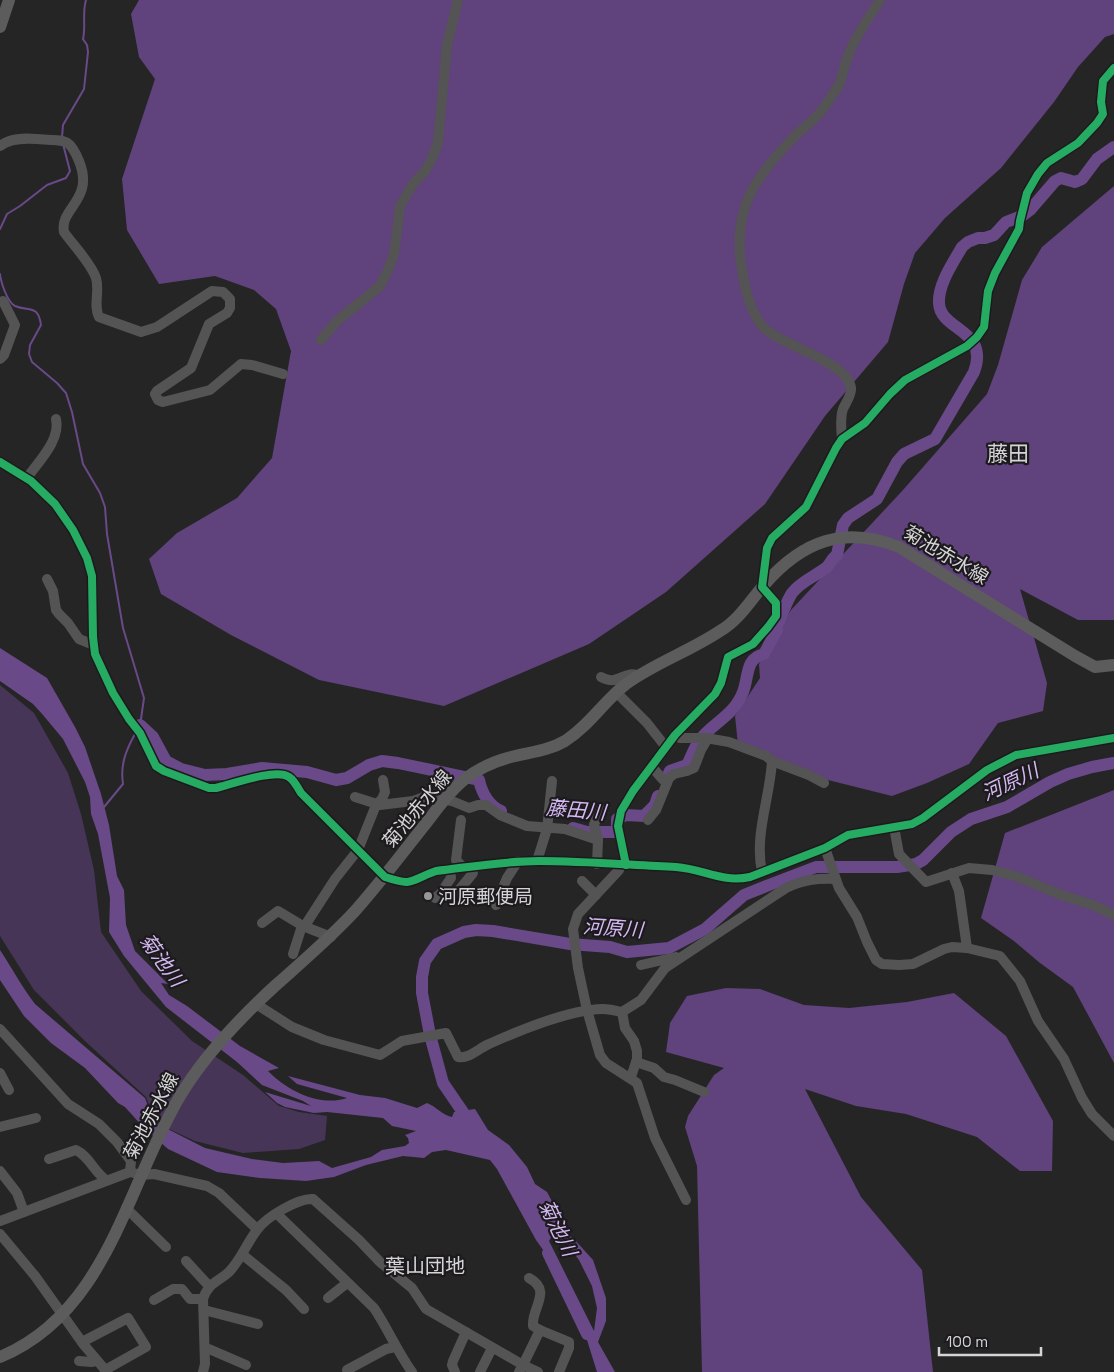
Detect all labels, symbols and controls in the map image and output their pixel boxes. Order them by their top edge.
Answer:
district label: 藤田 [987,440,1029,467]
street label: 菊池赤水線 [899,520,993,590]
water label: 河原川 [977,757,1044,806]
street label: 菊池赤水線 [377,765,457,853]
water label: 藤田川 [545,794,609,826]
place label: 河原郵便局 [438,884,533,909]
marker: 河原郵便局 [422,890,434,902]
water label: 河原川 [582,913,646,943]
water label: 菊池川 [134,928,191,994]
street label: 菊池赤水線 [118,1068,184,1164]
water label: 菊池川 [533,1195,584,1262]
district label: 葉山団地 [385,1253,465,1279]
scale bar [939,1324,1042,1356]
text: 100 m [946,1332,988,1351]

